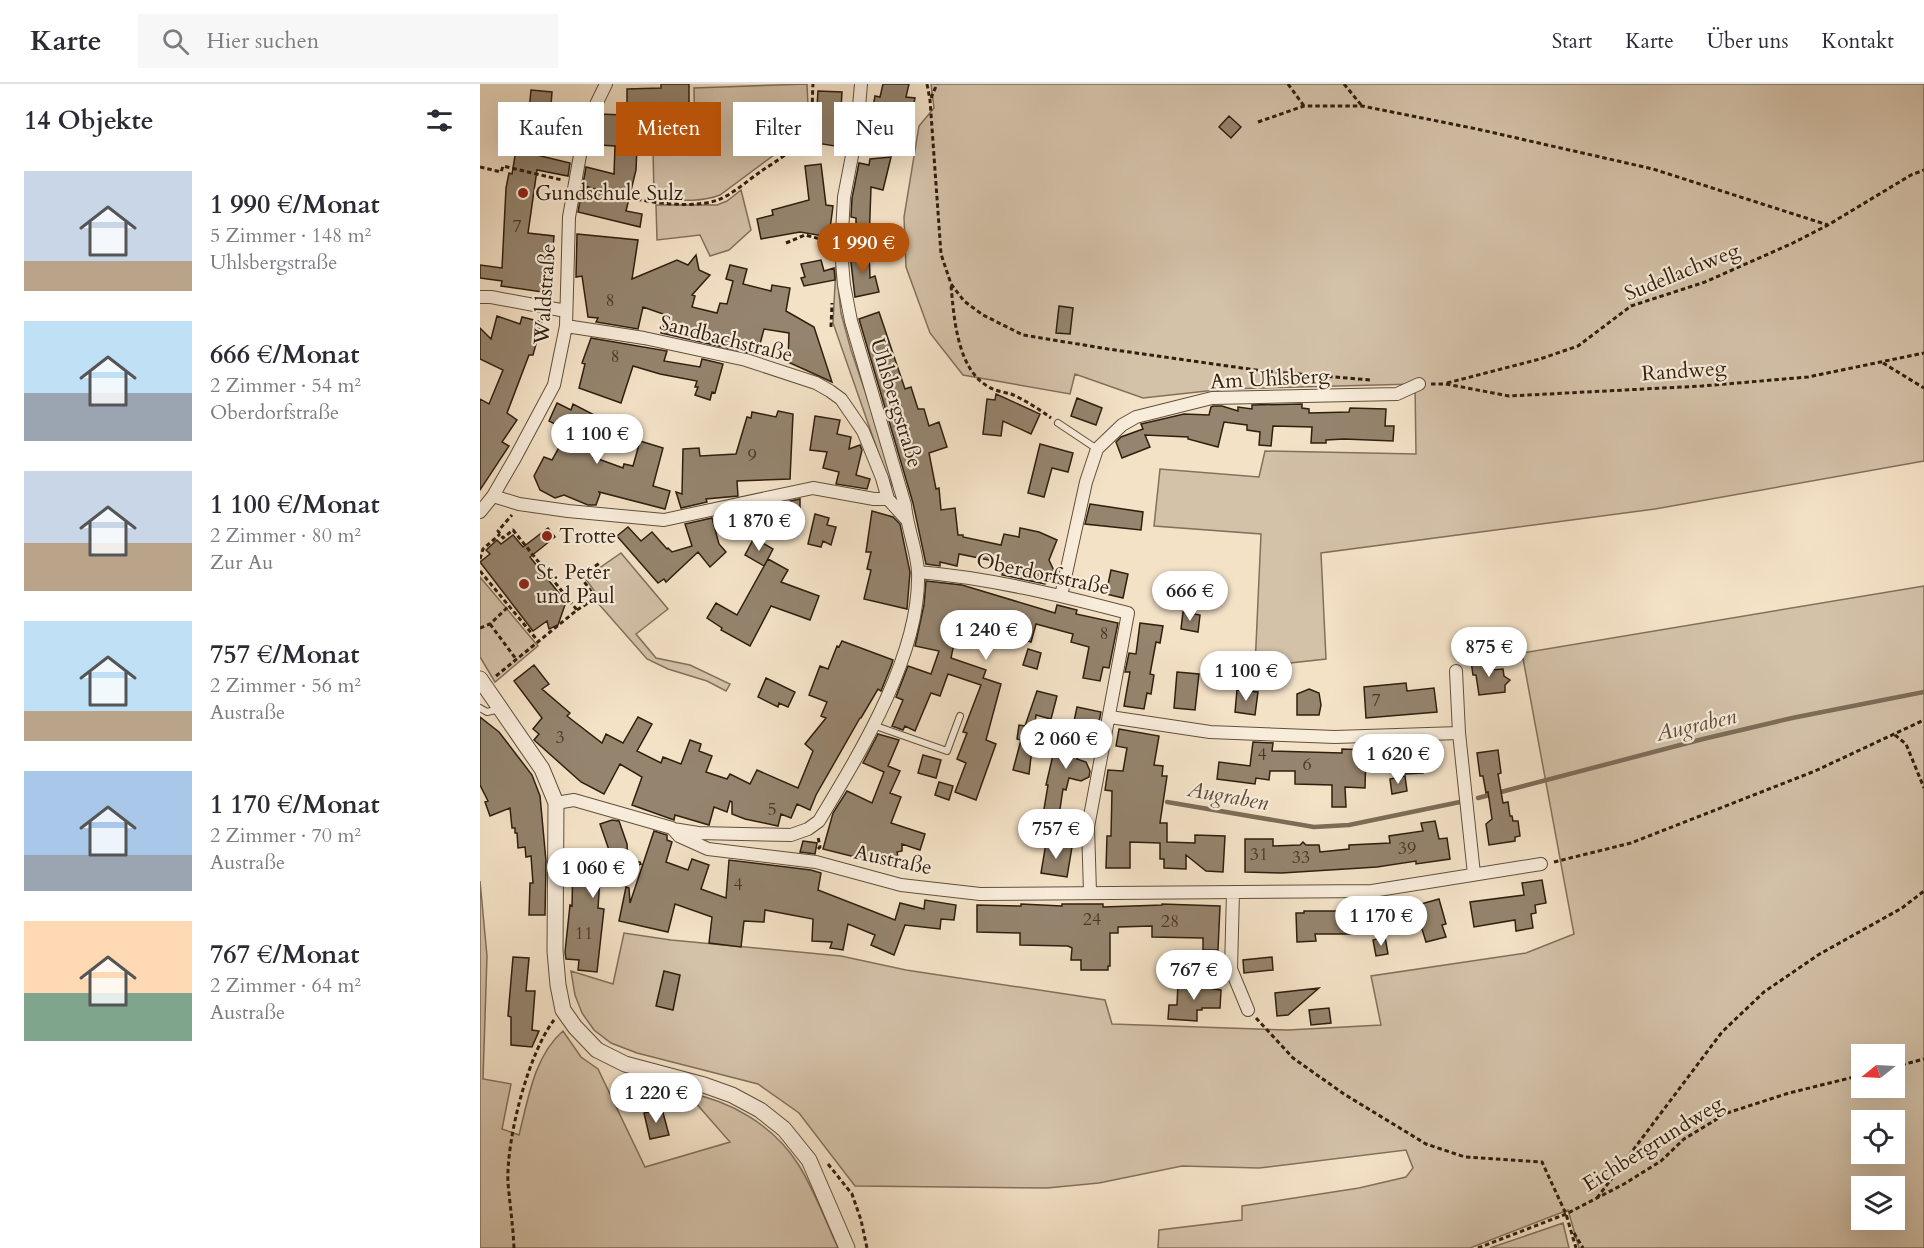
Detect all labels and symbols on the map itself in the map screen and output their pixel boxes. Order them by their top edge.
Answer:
place label: Gundschule Sulz [535,179,684,208]
marker: Gundschule Sulz [516,186,530,200]
house number: 7 [512,214,522,239]
pin: 1 990 € [808,223,918,274]
street label: Sudellachweg [1620,236,1744,308]
street label: Waldstraße [527,242,563,347]
house number: 8 [605,288,615,313]
street label: Sandbachstraße [656,308,796,370]
street label: Uhlsbergstraße [863,335,929,471]
house number: 8 [610,344,620,369]
street label: Randweg [1641,354,1728,388]
street label: Am Uhlsberg [1210,361,1331,397]
pin: 1 100 € [542,414,652,465]
house number: 9 [747,443,757,468]
pin: 1 870 € [704,501,814,552]
place label: Trotte [559,522,616,551]
marker: Trotte [540,529,554,543]
street label: Oberdorfstraße [974,546,1112,602]
place label: St. Peter und Paul [536,558,615,611]
pin: 666 € [1148,571,1232,622]
marker: St. Peter und Paul [517,577,531,591]
pin: 1 240 € [931,610,1041,661]
house number: 8 [1099,621,1109,646]
pin: 875 € [1447,627,1531,678]
pin: 1 100 € [1191,651,1301,702]
house number: 7 [1371,688,1381,713]
water label: Augraben [1652,701,1739,749]
pin: 2 060 € [1011,719,1121,770]
house number: 3 [555,725,565,750]
pin: 1 620 € [1343,734,1453,785]
house number: 4 [1257,742,1267,767]
house number: 6 [1302,752,1312,777]
water label: Augraben [1184,774,1271,818]
house number: 5 [767,797,777,822]
pin: 757 € [1014,809,1098,860]
house number: 39 [1398,836,1416,861]
street label: Austraße [851,838,935,882]
house number: 31 [1250,842,1268,867]
house number: 33 [1292,845,1310,870]
pin: 1 060 € [538,848,648,899]
house number: 4 [733,872,743,897]
pin: 1 170 € [1326,896,1436,947]
house number: 24 [1083,907,1101,932]
house number: 28 [1161,909,1179,934]
house number: 11 [575,921,593,946]
pin: 767 € [1152,950,1236,1001]
north arrow [1851,1044,1905,1098]
pin: 1 220 € [601,1073,711,1124]
street label: Eichbergrundweg [1577,1089,1729,1199]

